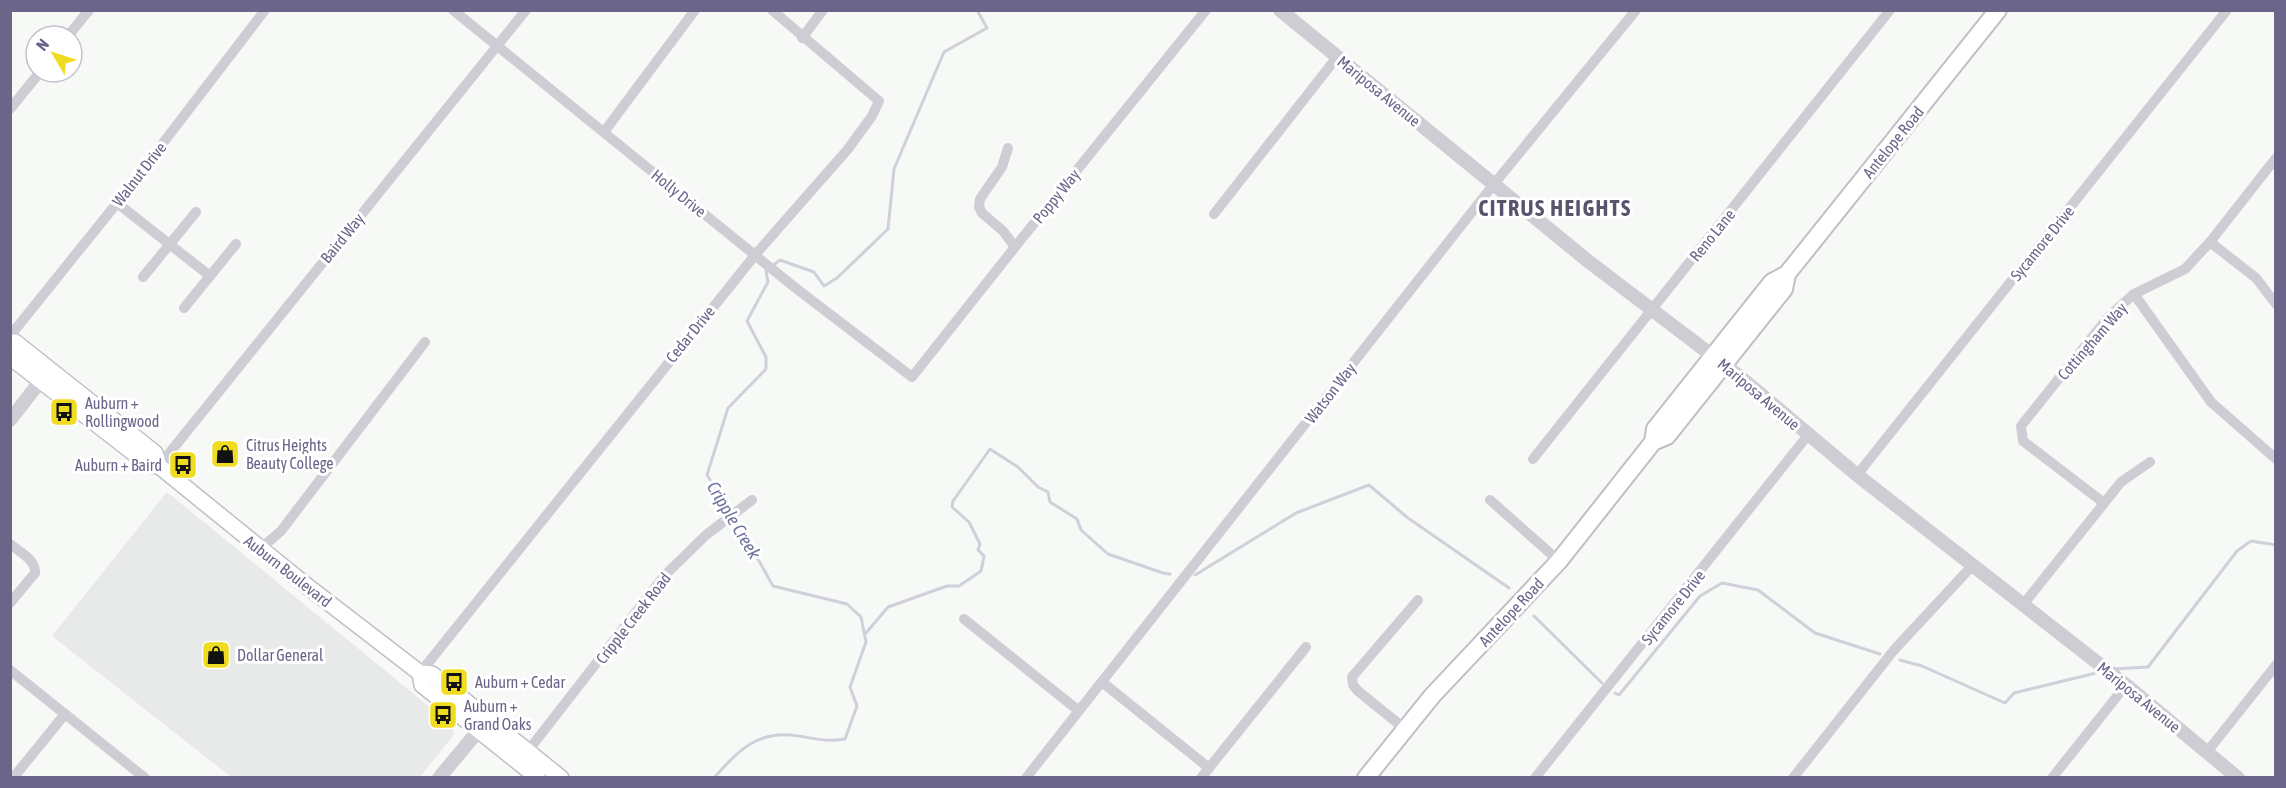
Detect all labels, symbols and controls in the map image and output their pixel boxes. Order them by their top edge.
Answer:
north arrow [24,24,84,84]
text: N [32,35,52,54]
street label: Mariposa Avenue [1333,52,1424,131]
street label: Antelope Road [1859,103,1928,182]
street label: Walnut Drive [108,138,170,210]
street label: Poppy Way [1029,165,1084,227]
street label: Holly Drive [647,166,710,221]
district label: CITRUS HEIGHTS [1478,195,1632,221]
street label: Sycamore Drive [2006,202,2078,285]
street label: Reno Lane [1686,205,1738,265]
street label: Baird Way [317,209,368,267]
street label: Cottingham Way [2054,298,2131,384]
street label: Cedar Drive [662,302,718,366]
street label: Mariposa Avenue [1714,355,1804,434]
street label: Watson Way [1301,359,1360,427]
place label: Auburn + Rollingwood [85,394,159,431]
bus stop icon: Auburn + Rollingwood [48,396,80,428]
place label: Citrus Heights Beauty College [246,436,334,473]
shop icon: Citrus Heights Beauty College [209,438,241,470]
bus stop icon: Auburn + Baird [167,449,199,481]
place label: Auburn + Baird [75,456,162,474]
water label: Cripple Creek [703,478,766,563]
street label: Auburn Boulevard [241,531,335,611]
street label: Sycamore Drive [1637,566,1709,649]
street label: Cripple Creek Road [592,569,675,668]
street label: Antelope Road [1475,574,1548,650]
shop icon: Dollar General [200,639,232,671]
place label: Dollar General [237,646,324,664]
street label: Mariposa Avenue [2093,658,2184,737]
bus stop icon: Auburn + Cedar [438,666,470,698]
place label: Auburn + Cedar [475,673,565,691]
place label: Auburn + Grand Oaks [464,697,532,733]
bus stop icon: Auburn + Grand Oaks [427,699,459,731]

